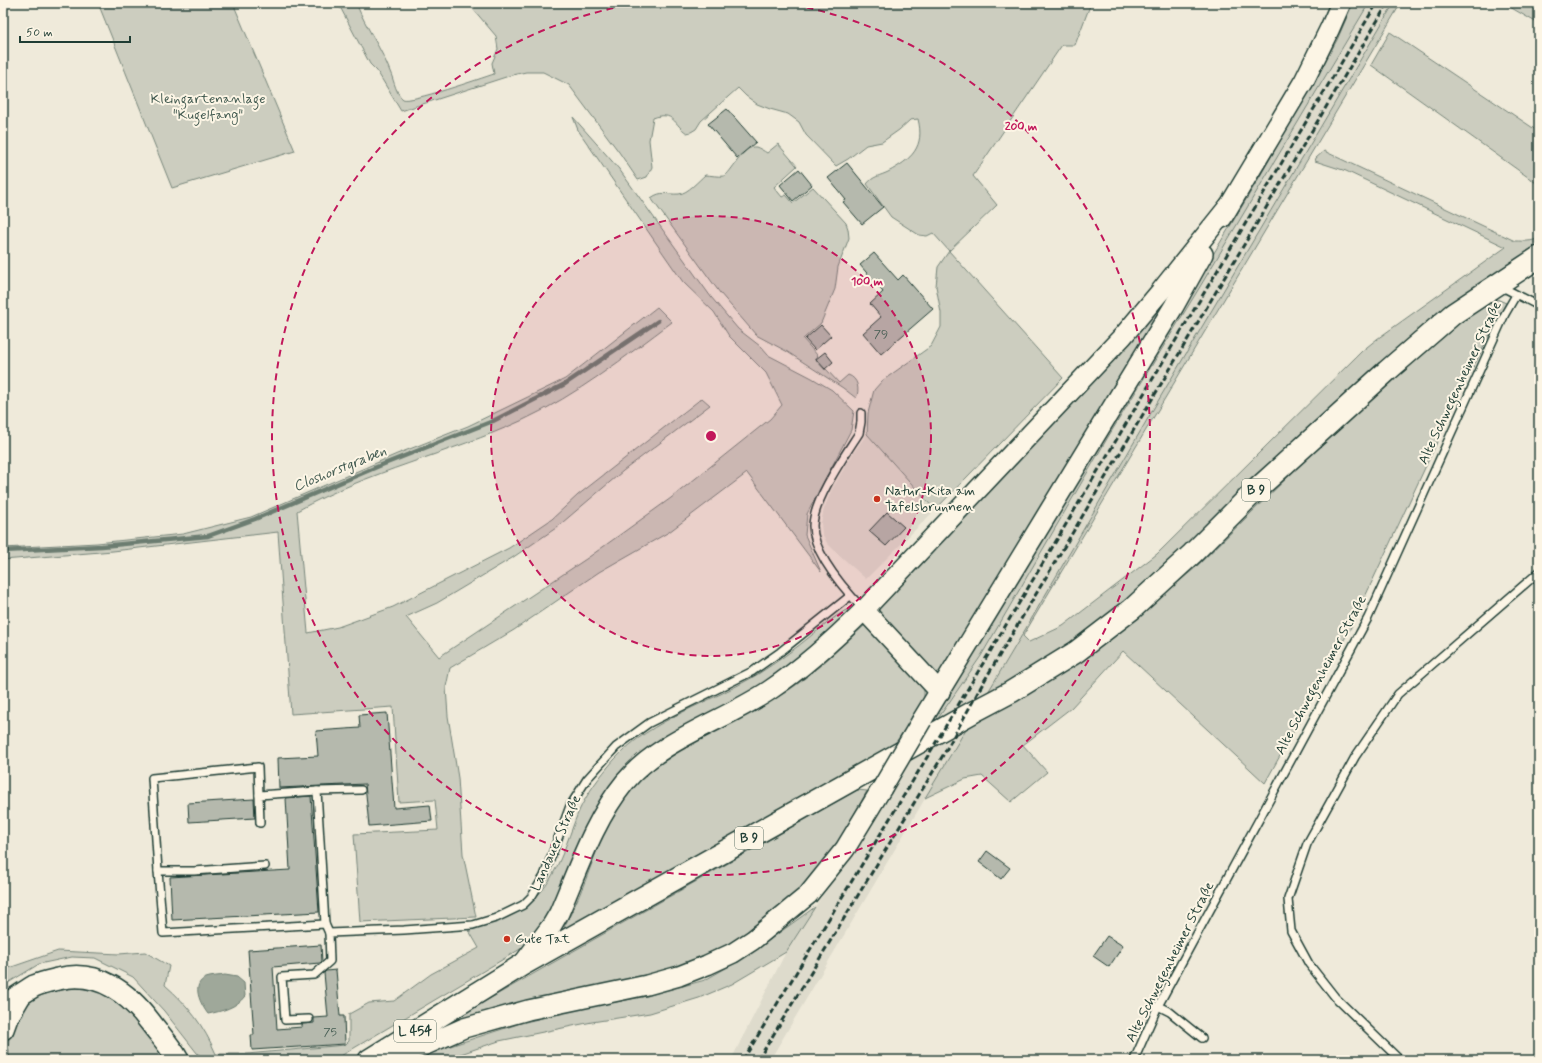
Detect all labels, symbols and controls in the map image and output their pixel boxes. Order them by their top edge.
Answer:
scale bar [20,18,130,44]
text: 50 m [26,25,53,41]
park label: Kleingartenanlage "Kugelfang" [150,90,266,126]
text: 200 m [1005,119,1038,135]
text: 100 m [851,274,884,290]
street label: Alte Schwegenheimer Straße [1414,299,1508,468]
house number: 79 [874,327,888,343]
centre of rings [704,429,718,443]
water label: Closhorstgraben [290,441,390,497]
road number: B 9 [1242,479,1270,501]
place label: Natur-Kita am Tafelsbrunnen [885,482,975,516]
marker: Natur-Kita am Tafelsbrunnen [872,494,882,504]
street label: Alte Schwegenheimer Straße [1271,592,1372,759]
street label: Landauer Straße [527,792,585,894]
road number: B 9 [735,827,763,849]
street label: Alte Schwegenheimer Straße [1122,879,1220,1046]
place label: Gute Tat [515,930,571,948]
marker: Gute Tat [502,934,512,944]
road number: L 454 [394,1020,436,1042]
house number: 75 [323,1025,337,1041]

